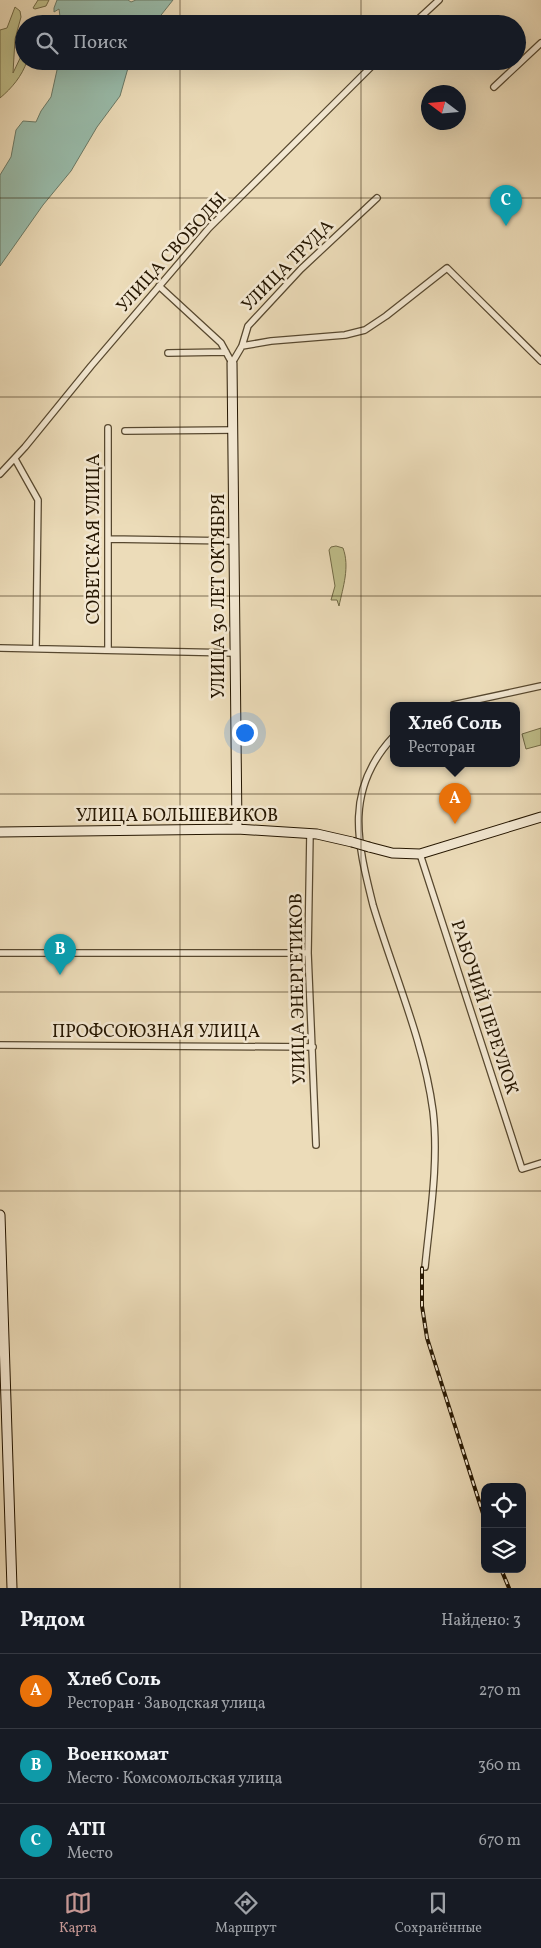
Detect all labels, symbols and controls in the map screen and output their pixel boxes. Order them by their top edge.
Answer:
search box [15,15,526,70]
icon: search [33,29,61,57]
text: Поиск [73,30,127,56]
north arrow [421,85,466,130]
pin: C [490,185,522,226]
street label: УЛИЦА СВОБОДЫ [111,187,233,319]
street label: УЛИЦА ТРУДА [236,214,340,318]
street label: СОВЕТСКАЯ УЛИЦА [82,453,107,624]
street label: УЛИЦА 30 ЛЕТ ОКТЯБРЯ [207,493,232,699]
popup [390,702,520,767]
text: Хлеб Соль [408,711,502,737]
your location [232,720,258,746]
text: Ресторан [408,737,475,759]
pin: A [439,783,471,824]
street label: УЛИЦА БОЛЬШЕВИКОВ [76,804,278,829]
street label: УЛИЦА ЭНЕРГЕТИКОВ [284,893,313,1085]
street label: РАБОЧИЙ ПЕРЕУЛОК [444,917,524,1098]
pin: B [44,934,76,975]
street label: ПРОФСОЮЗНАЯ УЛИЦА [52,1020,260,1045]
map controls [481,1483,526,1573]
button: locate [481,1483,526,1528]
button: layers [481,1528,526,1573]
text: Рядом [20,1606,85,1635]
text: Найдено: 3 [441,1610,521,1632]
text: Хлеб Соль [67,1667,161,1693]
text: A [30,1680,42,1702]
text: 270 m [479,1680,521,1702]
text: Ресторан · Заводская улица [67,1693,266,1715]
text: Военкомат [67,1742,169,1768]
text: B [31,1755,41,1777]
text: 360 m [478,1755,521,1777]
text: Место · Комсомольская улица [67,1768,283,1790]
text: АТП [67,1817,106,1843]
text: C [31,1830,41,1852]
text: 670 m [479,1830,521,1852]
text: Место [67,1843,113,1865]
tab: Карта [59,1889,97,1938]
tab: Маршрут [215,1889,277,1938]
tab: Сохранённые [395,1889,482,1938]

